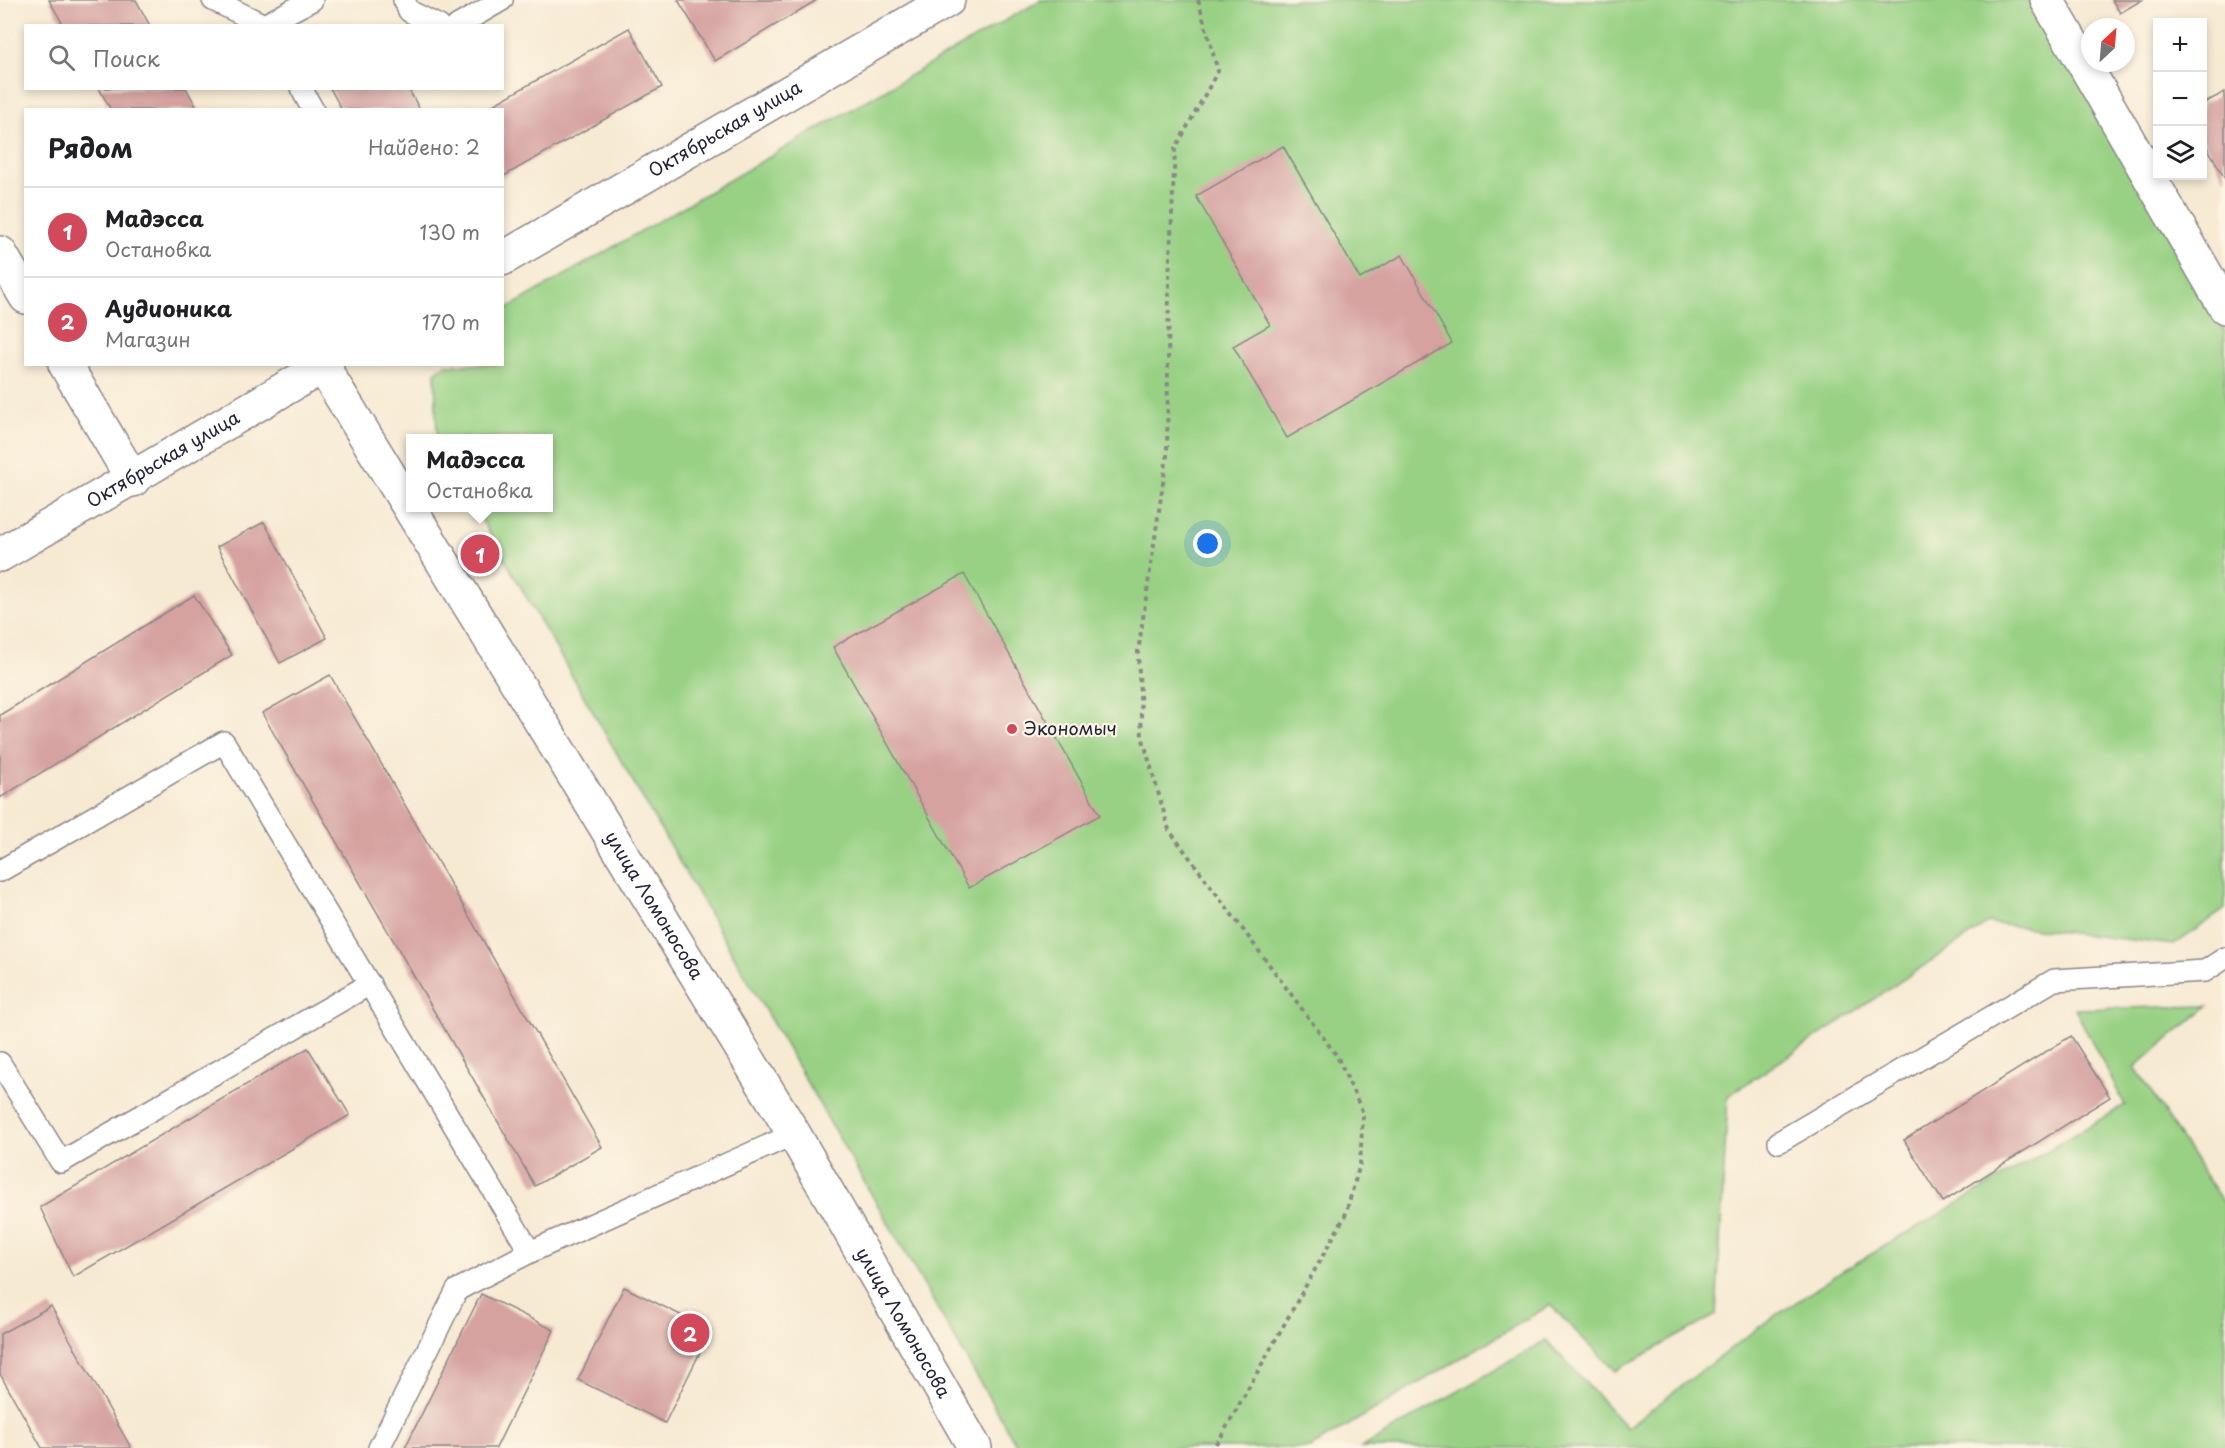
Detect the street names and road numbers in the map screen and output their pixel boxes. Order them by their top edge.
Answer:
street label: Октябрьская улица [643,73,807,183]
street label: Октябрьская улица [81,403,245,514]
street label: улица Ломоносова [599,825,711,985]
street label: улица Ломоносова [850,1242,959,1403]

